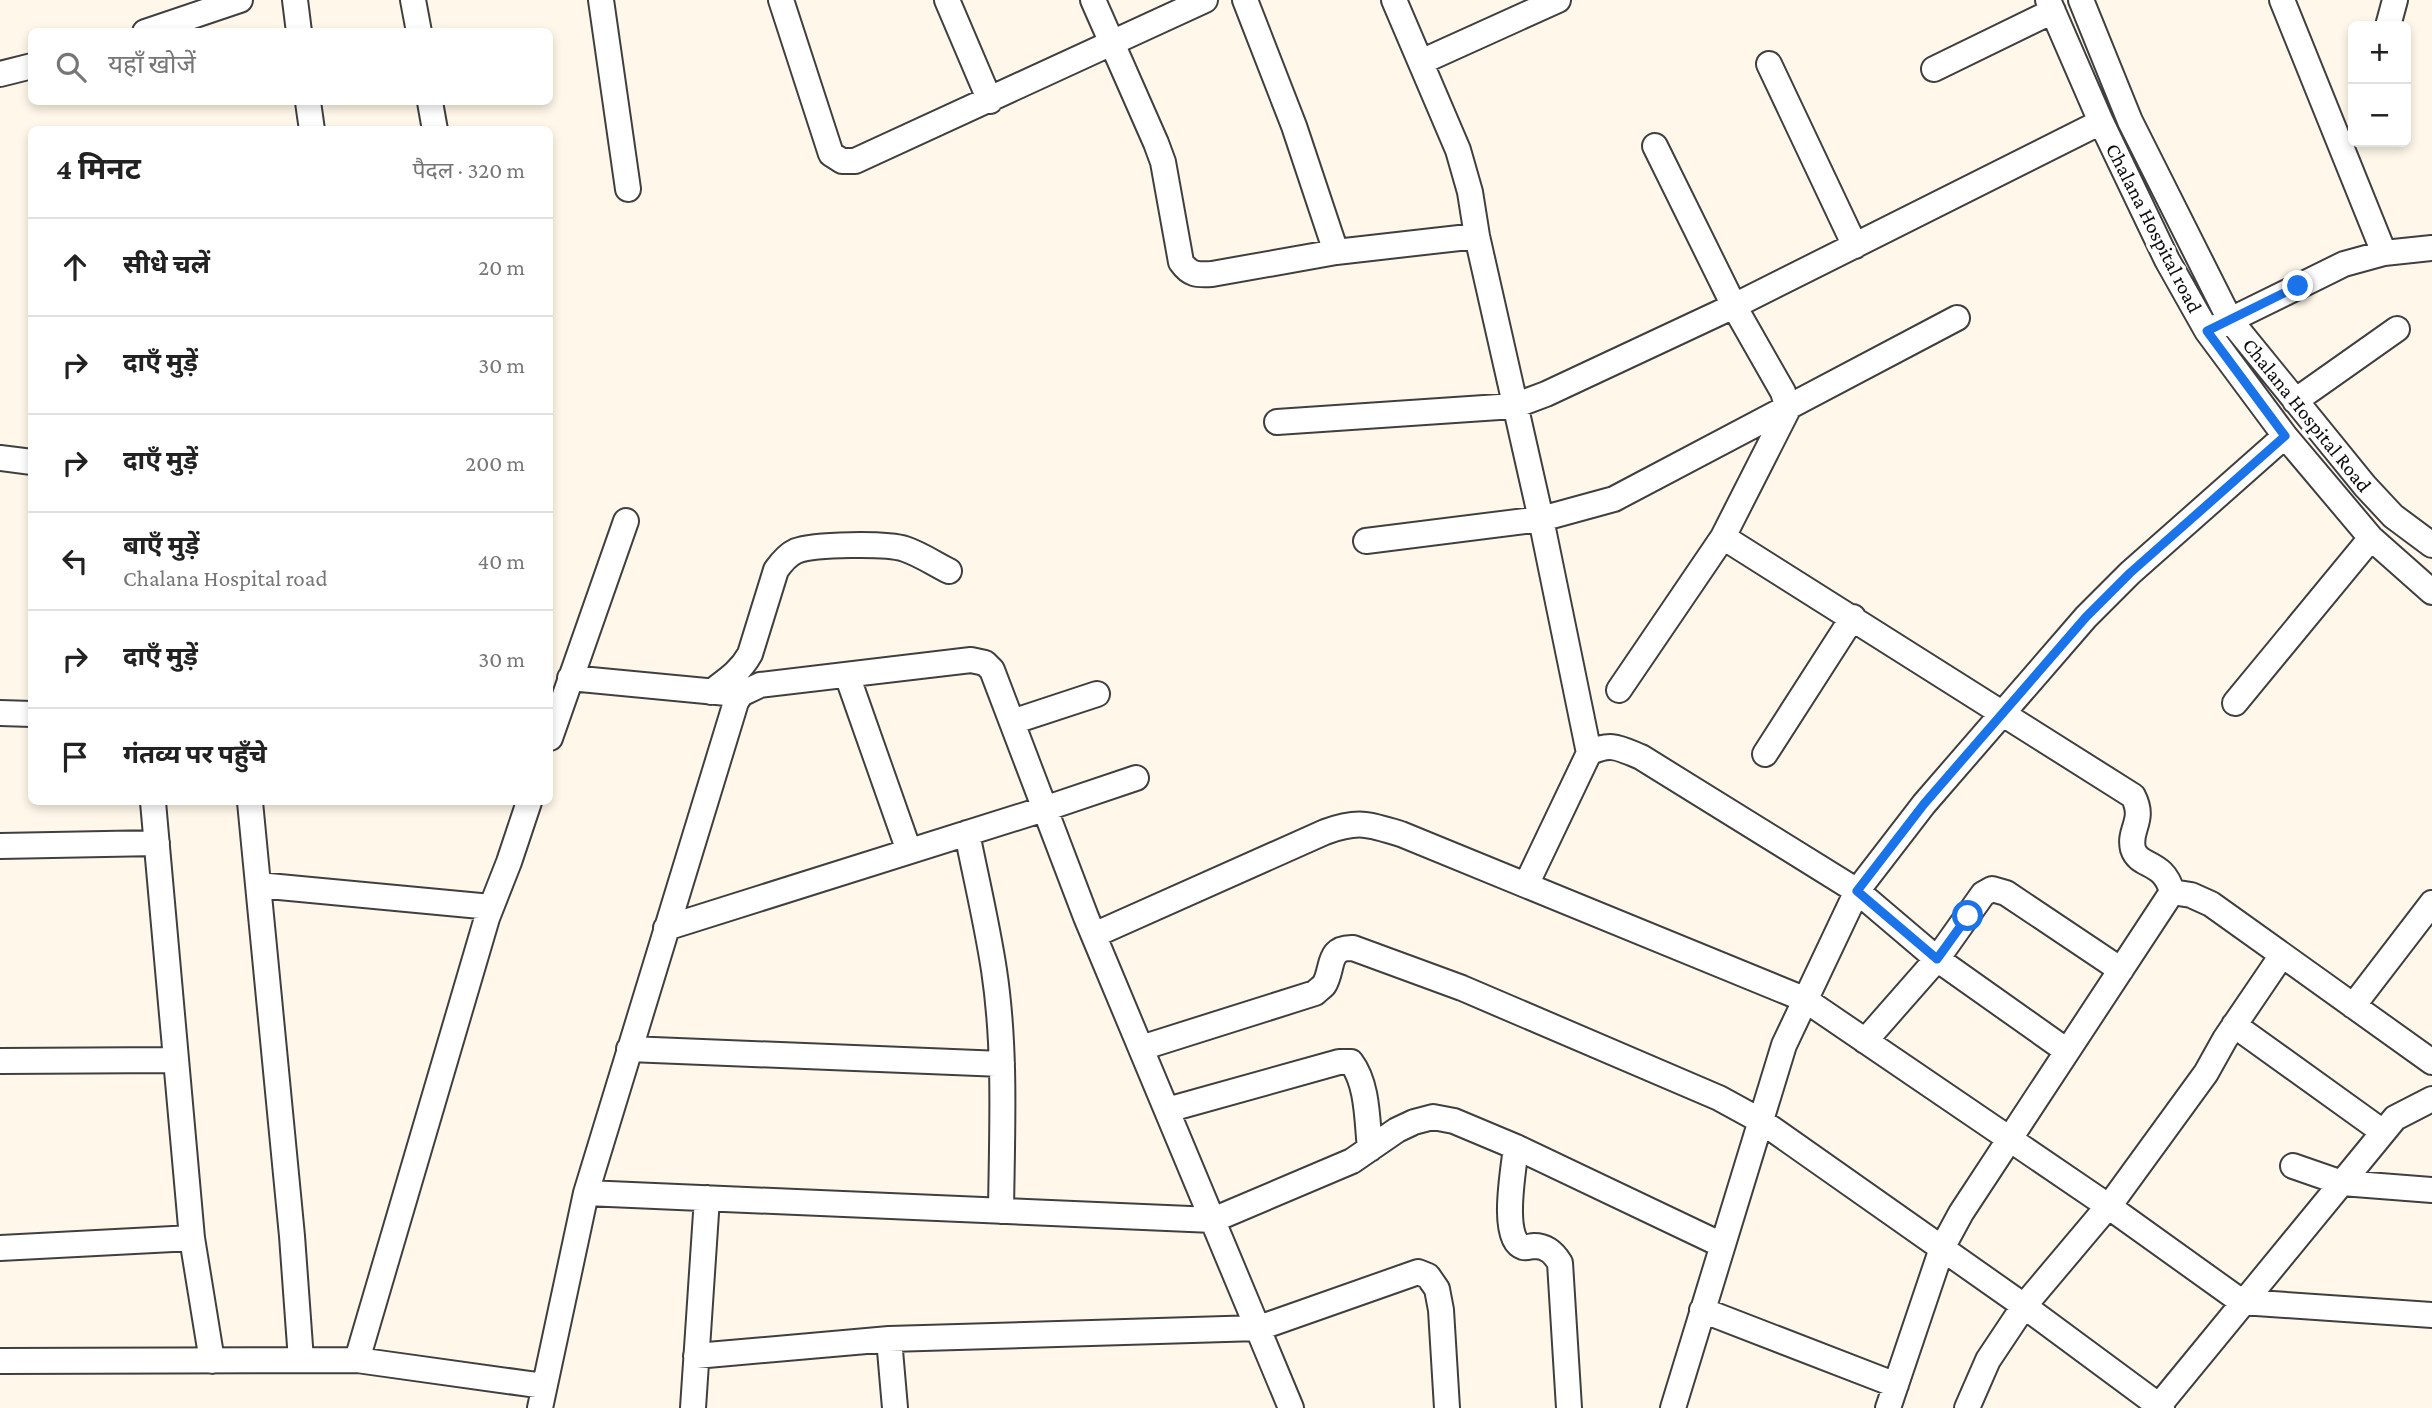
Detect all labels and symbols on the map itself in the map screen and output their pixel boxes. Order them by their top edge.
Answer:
street label: Chalana Hospital road [2101,139,2207,317]
route end [2282,270,2313,301]
street label: Chalana Hospital Road [2238,333,2376,497]
route start [1952,900,1983,931]

